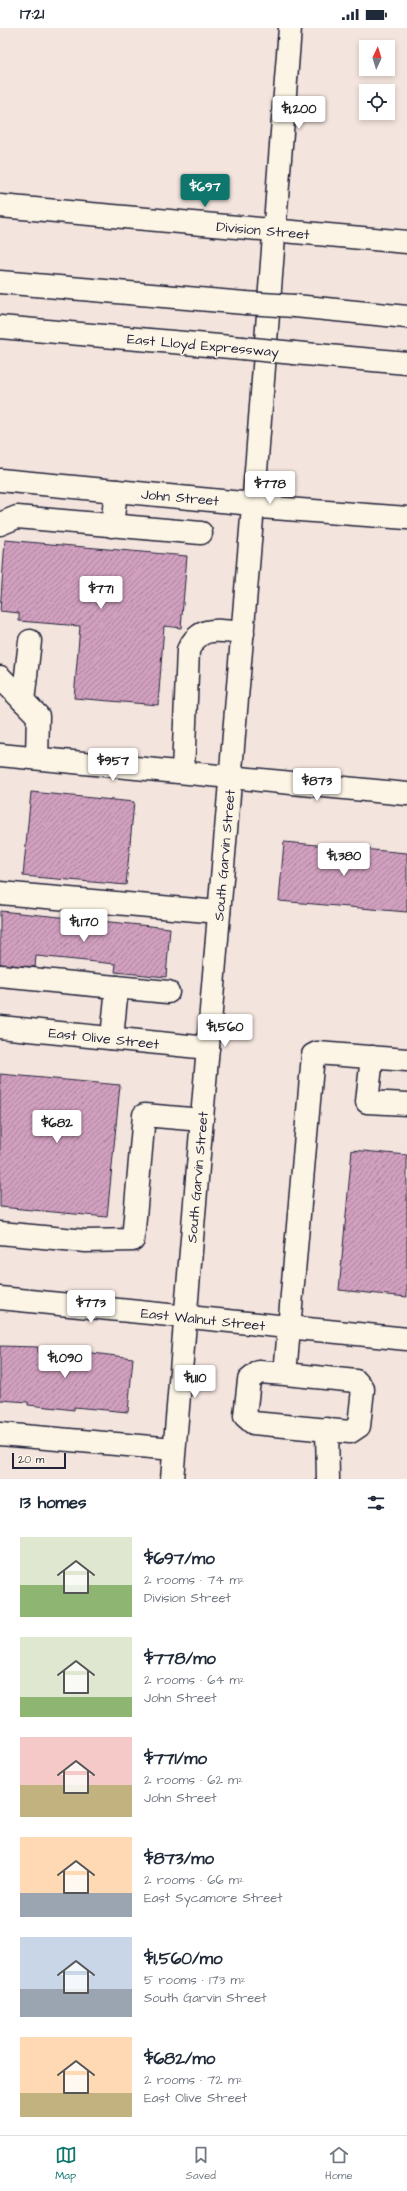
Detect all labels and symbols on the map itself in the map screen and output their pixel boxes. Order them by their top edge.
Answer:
north arrow [359,40,395,76]
pin: $1,200 [266,96,332,130]
pin: $697 [181,174,229,208]
street label: Division Street [216,217,311,245]
street label: East Lloyd Expressway [126,329,280,363]
pin: $778 [246,471,294,505]
street label: John Street [140,485,220,511]
pin: $771 [77,576,125,610]
pin: $957 [89,748,137,782]
pin: $873 [293,768,341,802]
street label: South Garvin Street [209,788,241,922]
pin: $1,380 [311,843,377,877]
pin: $1,170 [51,909,117,943]
pin: $1,560 [192,1014,258,1048]
street label: East Olive Street [48,1023,160,1055]
pin: $682 [33,1110,81,1144]
street label: South Garvin Street [182,1110,214,1244]
pin: $773 [67,1290,115,1324]
street label: East Walnut Street [140,1304,266,1336]
pin: $1,090 [32,1345,98,1379]
pin: $1,110 [162,1365,228,1399]
scale bar [12,1451,66,1470]

